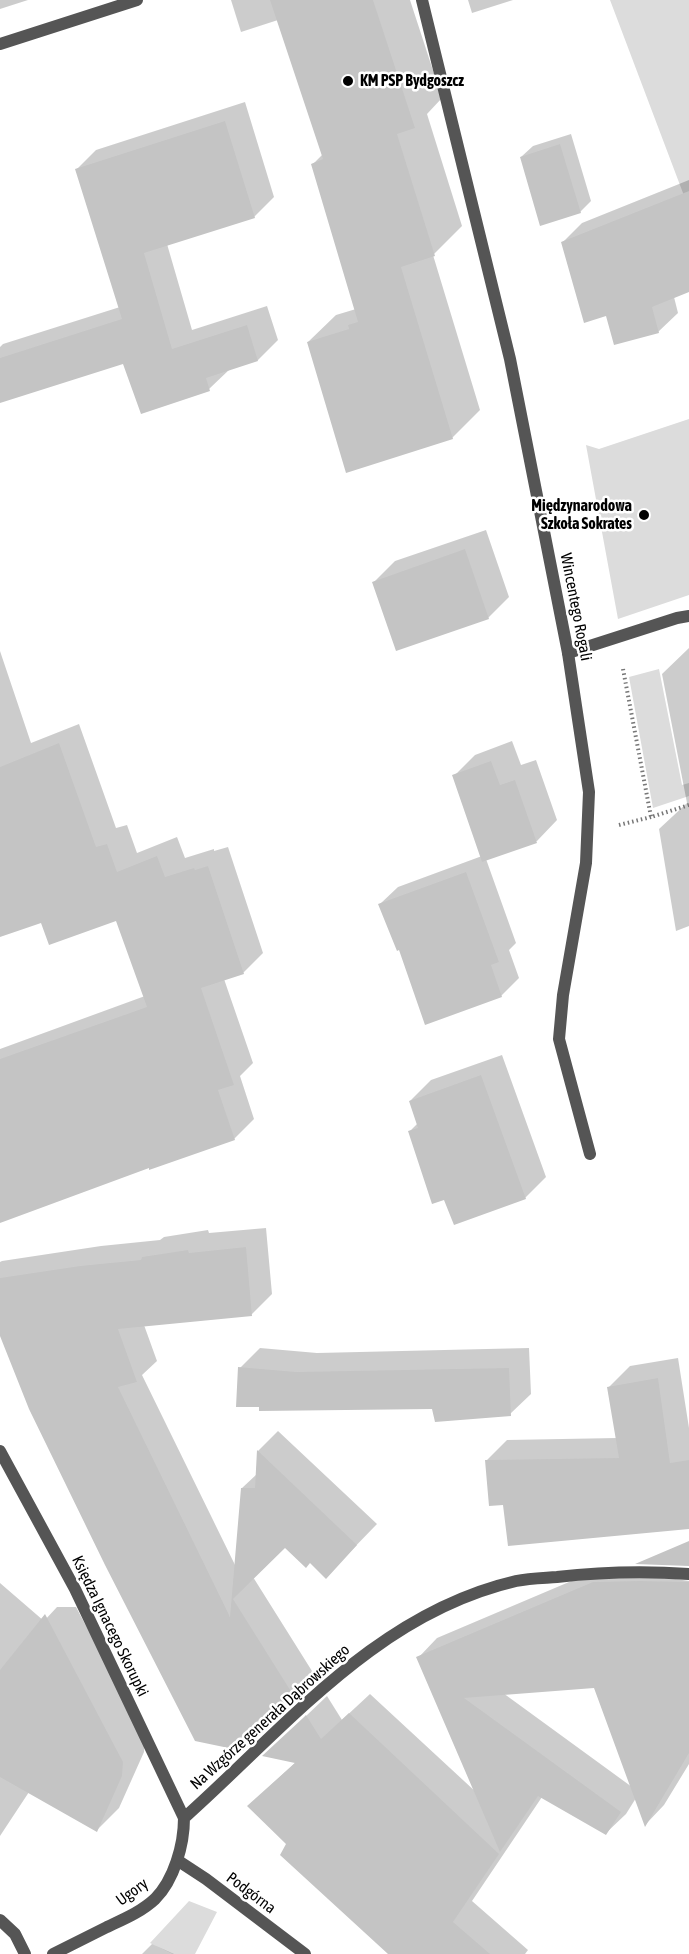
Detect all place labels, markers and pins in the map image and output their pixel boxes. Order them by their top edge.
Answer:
place label: KM PSP Bydgoszcz [360,71,464,91]
marker: KM PSP Bydgoszcz [341,74,355,88]
place label: Międzynarodowa Szkoła Sokrates [531,496,632,534]
marker: Międzynarodowa Szkoła Sokrates [637,508,651,522]

